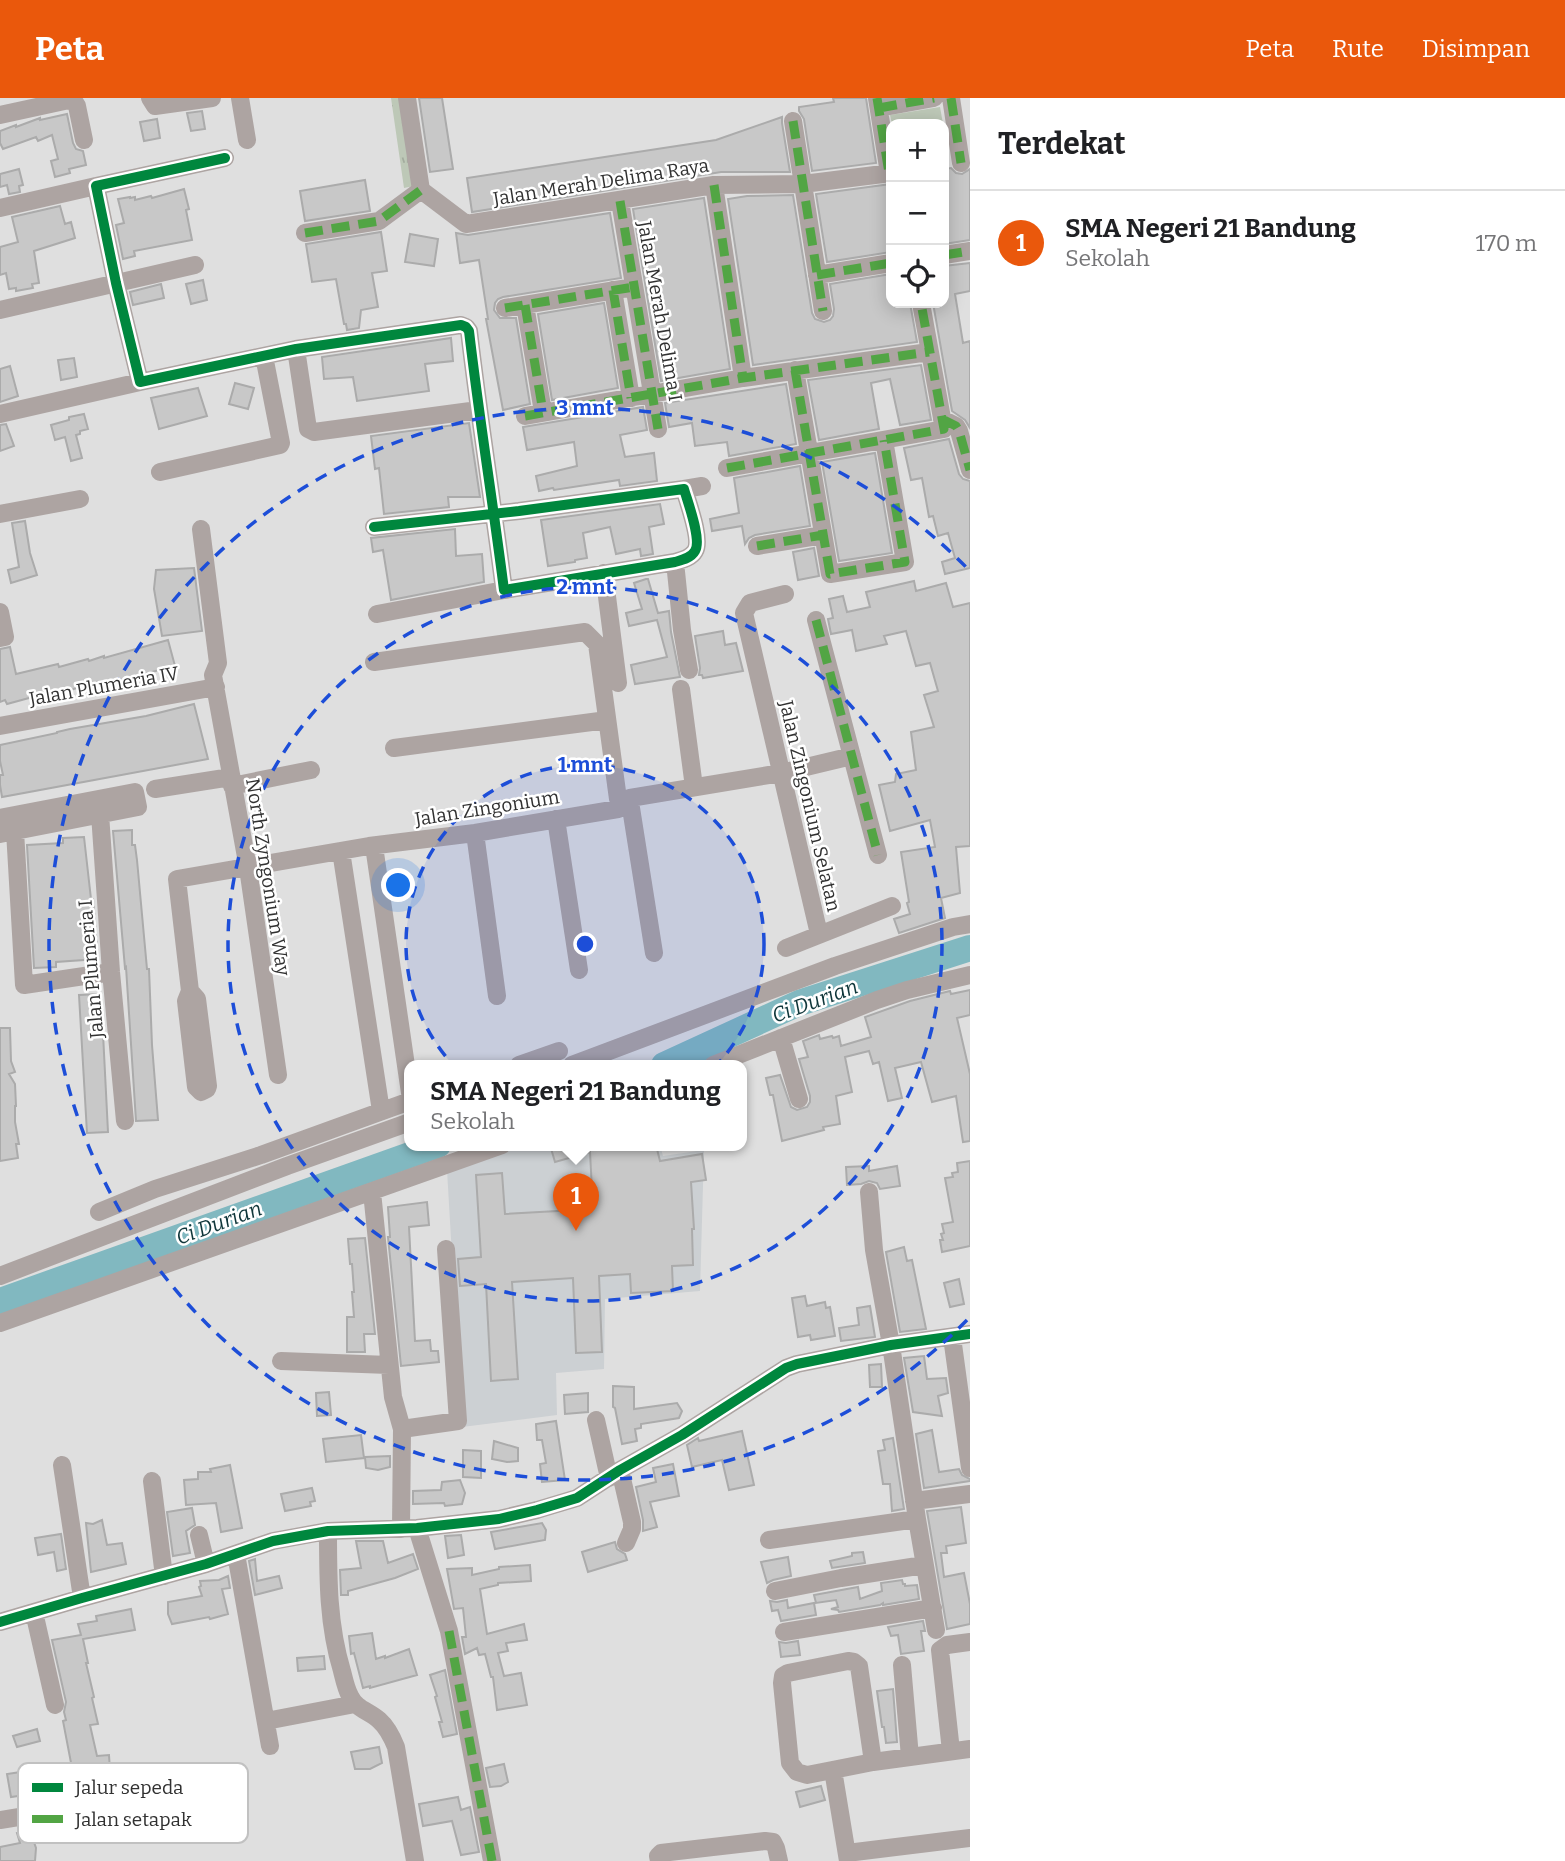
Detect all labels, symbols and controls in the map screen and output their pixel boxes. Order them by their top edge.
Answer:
text: Peta [35,29,104,69]
text: Peta [1245,35,1294,63]
text: Rute [1332,35,1384,63]
text: Disimpan [1422,35,1530,63]
map controls [886,119,949,308]
button: + [886,119,949,182]
text: Terdekat [998,126,1126,162]
street label: Jalan Merah Delima Raya [491,153,711,211]
button: − [886,182,949,245]
text: SMA Negeri 21 Bandung [1065,213,1356,244]
street label: Jalan Merah Delima I [633,218,687,403]
text: 1 [1016,229,1026,257]
text: 170 m [1475,229,1537,257]
text: Sekolah [1065,244,1150,272]
button: locate [886,245,949,308]
text: 3 mnt [556,395,615,421]
text: 2 mnt [556,574,614,600]
street label: Jalan Plumeria IV [26,661,181,711]
street label: Jalan Zingonium Selatan [774,697,845,914]
text: 1 mnt [558,752,613,778]
street label: North Zyngonium Way [241,777,295,978]
street label: Jalan Zingonium [412,785,561,831]
your location [381,868,415,902]
street label: Jalan Plumeria I [73,899,109,1040]
centre of rings [573,932,597,956]
water label: Ci Durian [769,973,861,1029]
popup [404,1060,747,1151]
text: SMA Negeri 21 Bandung [430,1076,721,1107]
text: Sekolah [430,1107,515,1135]
pin: 1 [553,1173,599,1231]
water label: Ci Durian [173,1195,265,1251]
legend [18,1763,248,1843]
text: Jalur sepeda [74,1776,184,1799]
text: Jalan setapak [74,1808,192,1831]

